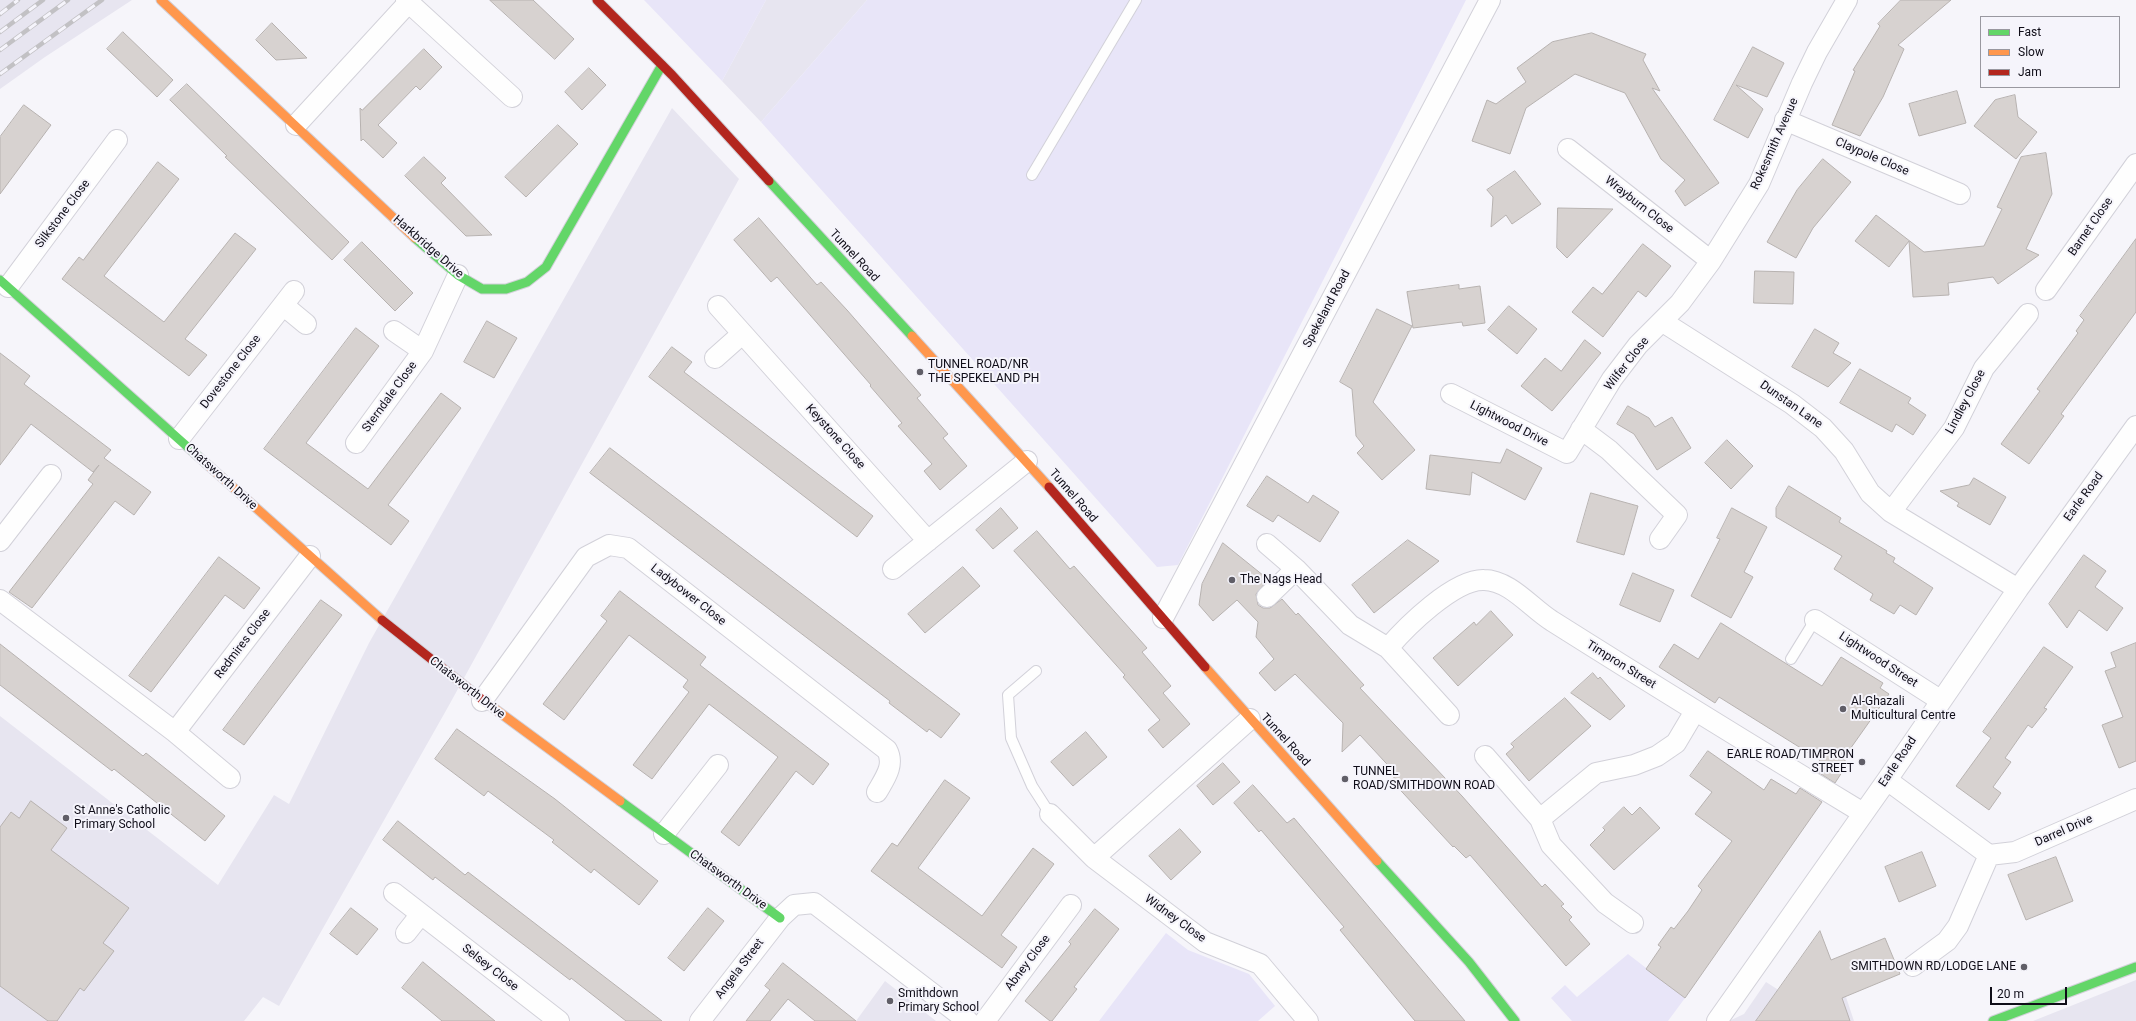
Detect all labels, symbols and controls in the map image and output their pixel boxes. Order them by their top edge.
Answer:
legend [1980,16,2120,88]
text: Fast [2018,25,2041,39]
text: Slow [2018,45,2044,59]
text: Jam [2018,65,2042,79]
street label: Rokesmith Avenue [1748,96,1802,192]
street label: Claypole Close [1833,135,1911,179]
street label: Wrayburn Close [1602,174,1676,236]
street label: Silkstone Close [33,177,93,251]
street label: Barnet Close [2066,195,2116,259]
street label: Harkbridge Drive [390,212,466,282]
street label: Tunnel Road [826,227,882,285]
street label: Spekeland Road [1300,268,1354,350]
street label: Dovestone Close [198,332,264,412]
street label: Wilfer Close [1602,334,1652,394]
place label: TUNNEL ROAD/NR THE SPEKELAND PH [928,358,1039,386]
street label: Sterndale Close [360,359,420,435]
marker: TUNNEL ROAD/NR THE SPEKELAND PH [915,367,925,377]
street label: Lindley Close [1943,367,1989,437]
street label: Dunstan Lane [1757,378,1825,432]
street label: Lightwood Drive [1467,398,1551,450]
street label: Keystone Close [802,402,868,472]
street label: Chatsworth Drive [182,441,260,513]
street label: Tunnel Road [1046,466,1100,526]
street label: Earle Road [2061,470,2107,524]
street label: Ladybower Close [647,561,729,629]
place label: The Nags Head [1240,573,1322,587]
marker: The Nags Head [1227,575,1237,585]
street label: Redmires Close [212,606,274,682]
street label: Lightwood Street [1836,629,1920,691]
street label: Timpron Street [1584,638,1658,692]
street label: Chatsworth Drive [426,654,508,722]
place label: Al-Ghazali Multicultural Centre [1851,695,1956,723]
marker: Al-Ghazali Multicultural Centre [1838,704,1848,714]
street label: Tunnel Road [1257,711,1313,769]
street label: Earle Road [1876,734,1920,790]
place label: EARLE ROAD/TIMPRON STREET [1727,748,1854,776]
marker: EARLE ROAD/TIMPRON STREET [1857,757,1867,767]
place label: TUNNEL ROAD/SMITHDOWN ROAD [1353,765,1495,793]
marker: TUNNEL ROAD/SMITHDOWN ROAD [1340,774,1350,784]
place label: St Anne's Catholic Primary School [74,804,170,832]
street label: Darrel Drive [2033,812,2095,850]
marker: St Anne's Catholic Primary School [61,813,71,823]
street label: Chatsworth Drive [687,847,769,913]
street label: Widney Close [1142,892,1208,946]
street label: Abney Close [1002,932,1054,994]
street label: Angela Street [713,936,767,1002]
street label: Selsey Close [459,941,521,995]
place label: SMITHDOWN RD/LODGE LANE [1851,960,2016,974]
marker: SMITHDOWN RD/LODGE LANE [2019,962,2029,972]
scale bar [1992,979,2069,1005]
place label: Smithdown Primary School [898,987,979,1015]
text: 20 m [1997,987,2024,1001]
marker: Smithdown Primary School [885,996,895,1006]

